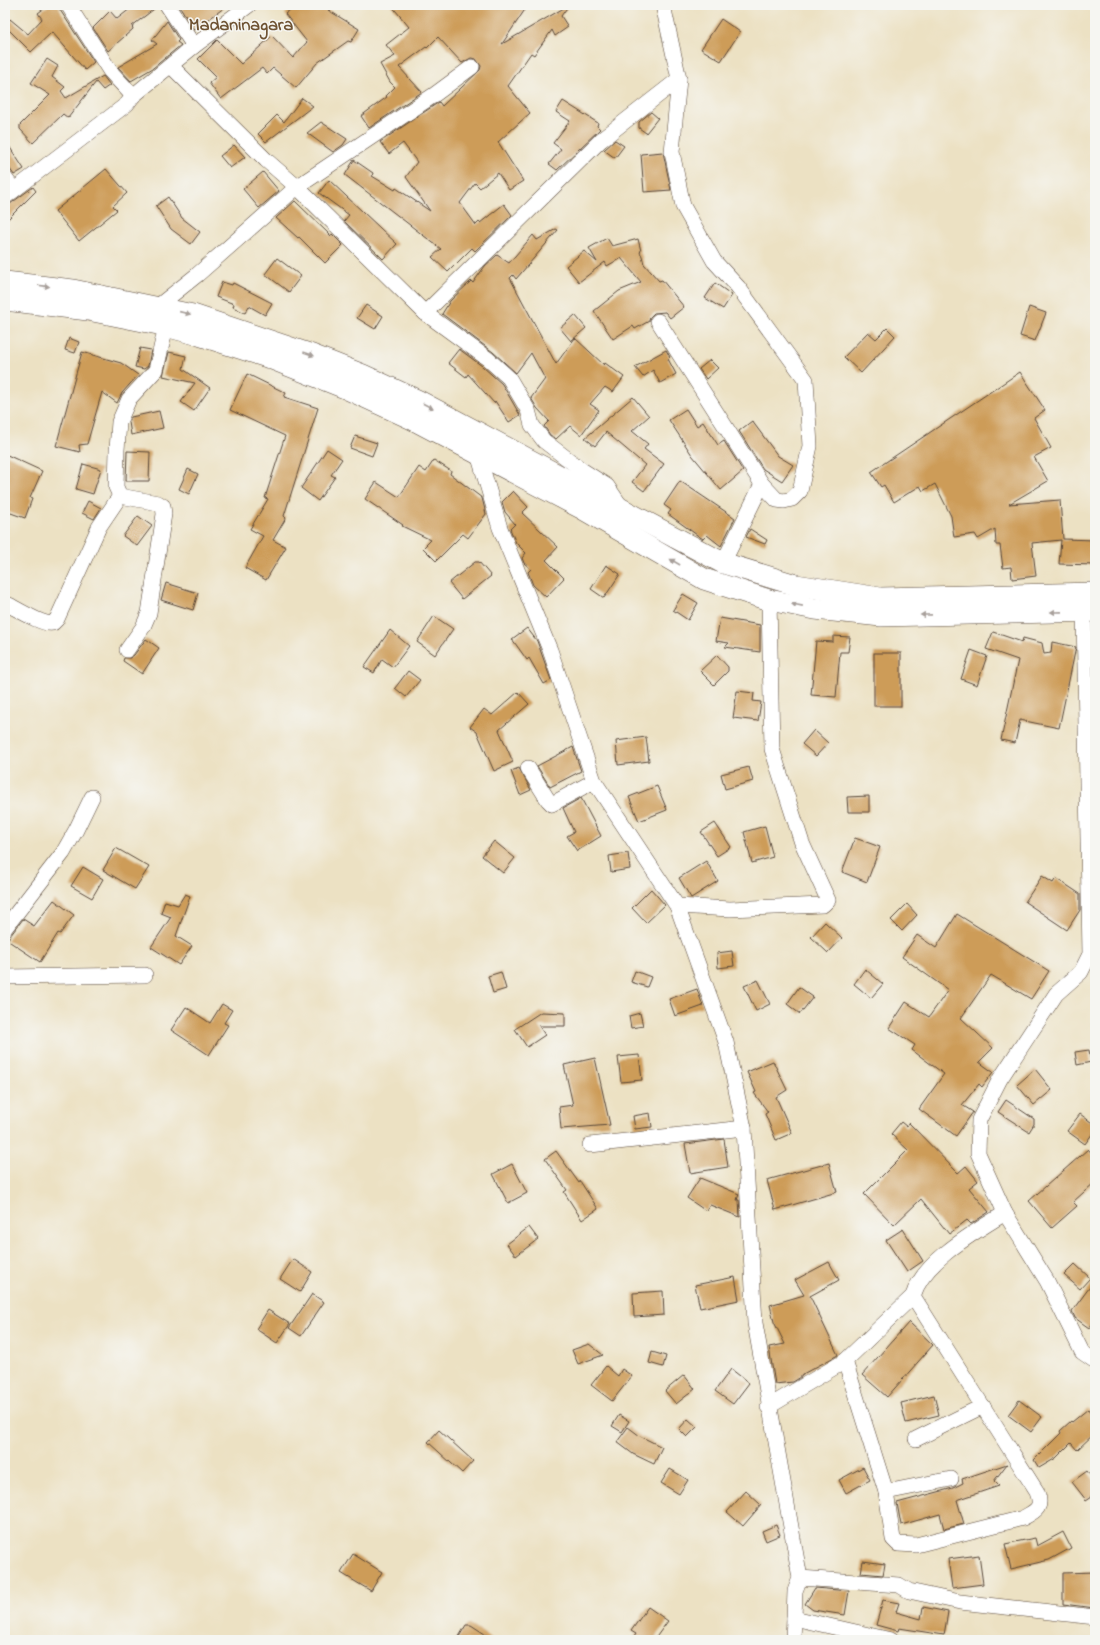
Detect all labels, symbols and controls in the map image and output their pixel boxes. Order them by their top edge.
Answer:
district label: Madaninagara [189,13,293,40]
one-way arrow [38,283,50,289]
one-way arrow [179,310,191,316]
one-way arrow [303,351,315,357]
one-way arrow [422,402,433,409]
one-way arrow [669,559,681,566]
one-way arrow [791,602,803,608]
one-way arrow [1049,609,1062,615]
one-way arrow [919,612,932,618]

